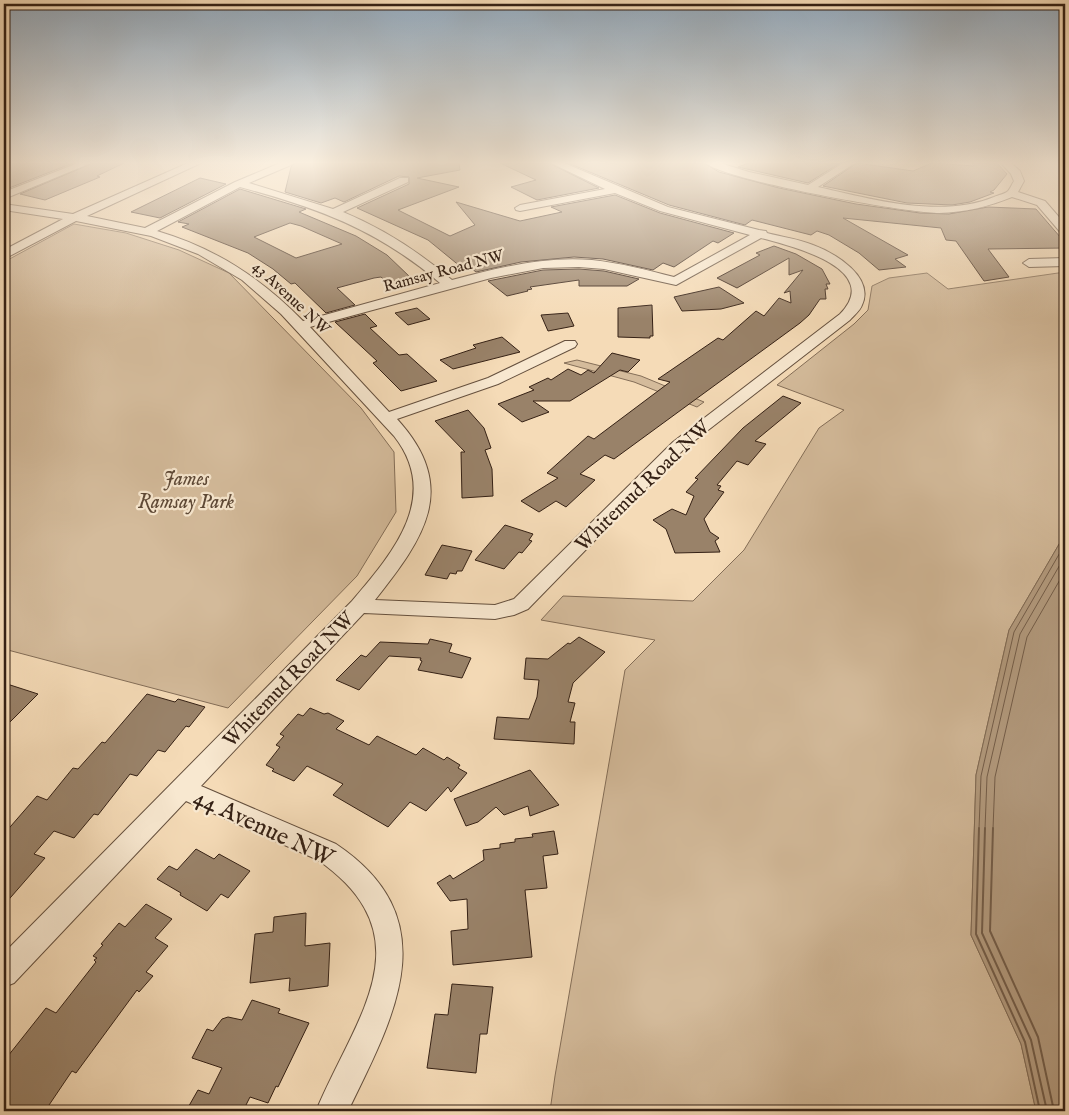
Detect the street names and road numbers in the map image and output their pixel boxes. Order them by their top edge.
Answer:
street label: Ramsay Road NW [381,246,507,298]
street label: 43 Avenue NW [248,257,334,340]
street label: Whitemud Road NW [570,414,717,557]
street label: Whitemud Road NW [218,606,361,753]
street label: 44 Avenue NW [188,782,339,875]

